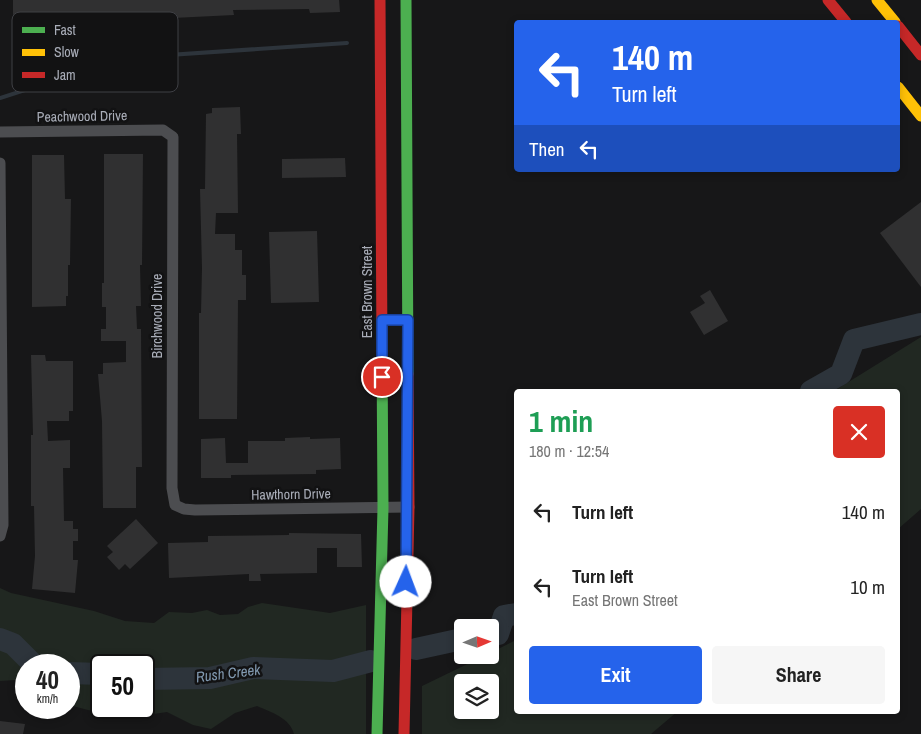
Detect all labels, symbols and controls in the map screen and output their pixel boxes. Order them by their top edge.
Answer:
legend [12,12,178,92]
text: Fast [54,21,76,39]
text: 140 m [612,34,693,81]
icon: left [529,40,594,105]
text: Slow [54,43,80,61]
text: Jam [54,66,76,84]
text: Turn left [612,79,677,109]
street label: Peachwood Drive [37,106,127,126]
icon: left [575,135,603,163]
text: Then [529,136,565,162]
street label: East Brown Street [358,246,376,338]
street label: Birchwood Drive [148,274,166,358]
pin [361,356,403,398]
icon: arrive [368,363,396,391]
text: 1 min [529,401,593,441]
button: close [833,406,885,458]
text: 180 m · 12:54 [529,440,609,462]
street label: Hawthorn Drive [251,484,331,504]
icon: left [529,498,557,526]
text: Turn left [572,499,633,525]
text: 140 m [842,499,885,525]
position arrow [379,555,431,607]
text: Turn left [572,563,633,589]
icon: left [529,573,557,601]
text: 10 m [850,574,885,600]
text: East Brown Street [572,589,678,611]
north arrow [454,619,499,664]
map controls [454,619,499,719]
button: Exit [529,646,702,704]
button: Share [712,646,885,704]
speed limit sign: 50 [90,654,155,719]
water label: Rush Creek [194,659,262,687]
text: 40 [36,663,59,697]
button: layers [454,674,499,719]
text: km/h [37,691,58,707]

